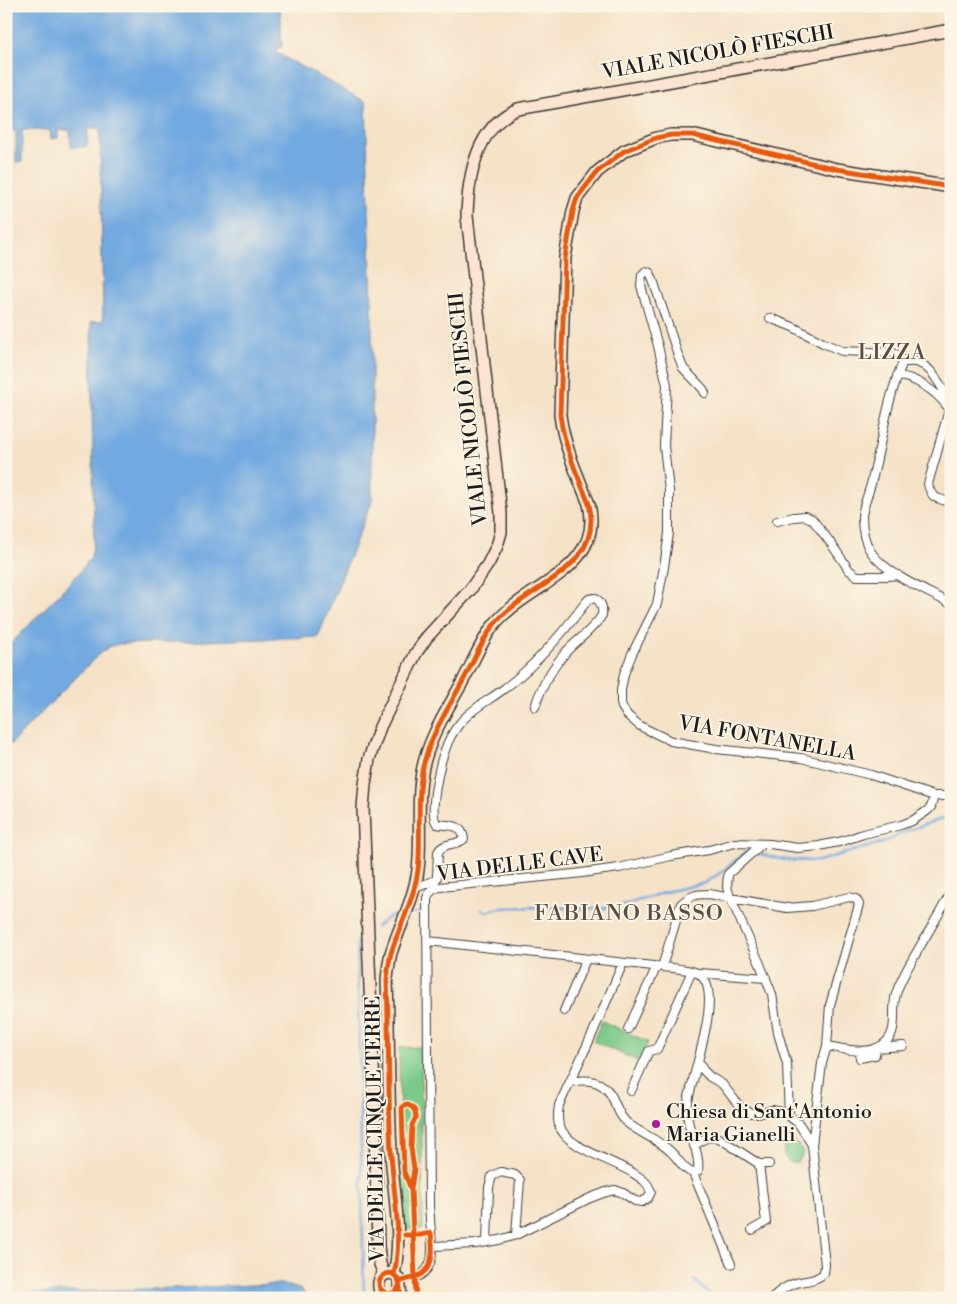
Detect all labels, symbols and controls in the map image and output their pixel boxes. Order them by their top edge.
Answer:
street label: VIALE NICOLÒ FIESCHI [599,19,836,86]
street label: VIALE NICOLÒ FIESCHI [443,290,494,528]
district label: LIZZA [858,340,926,366]
street label: VIA FONTANELLA [675,711,859,767]
street label: VIA DELLE CAVE [434,842,605,888]
district label: FABIANO BASSO [534,900,724,927]
street label: VIA DELLE CINQUE TERRE [361,996,391,1263]
place label: Chiesa di Sant'Antonio Maria Gianelli [666,1100,872,1148]
marker: Chiesa di Sant'Antonio Maria Gianelli [650,1118,662,1130]

